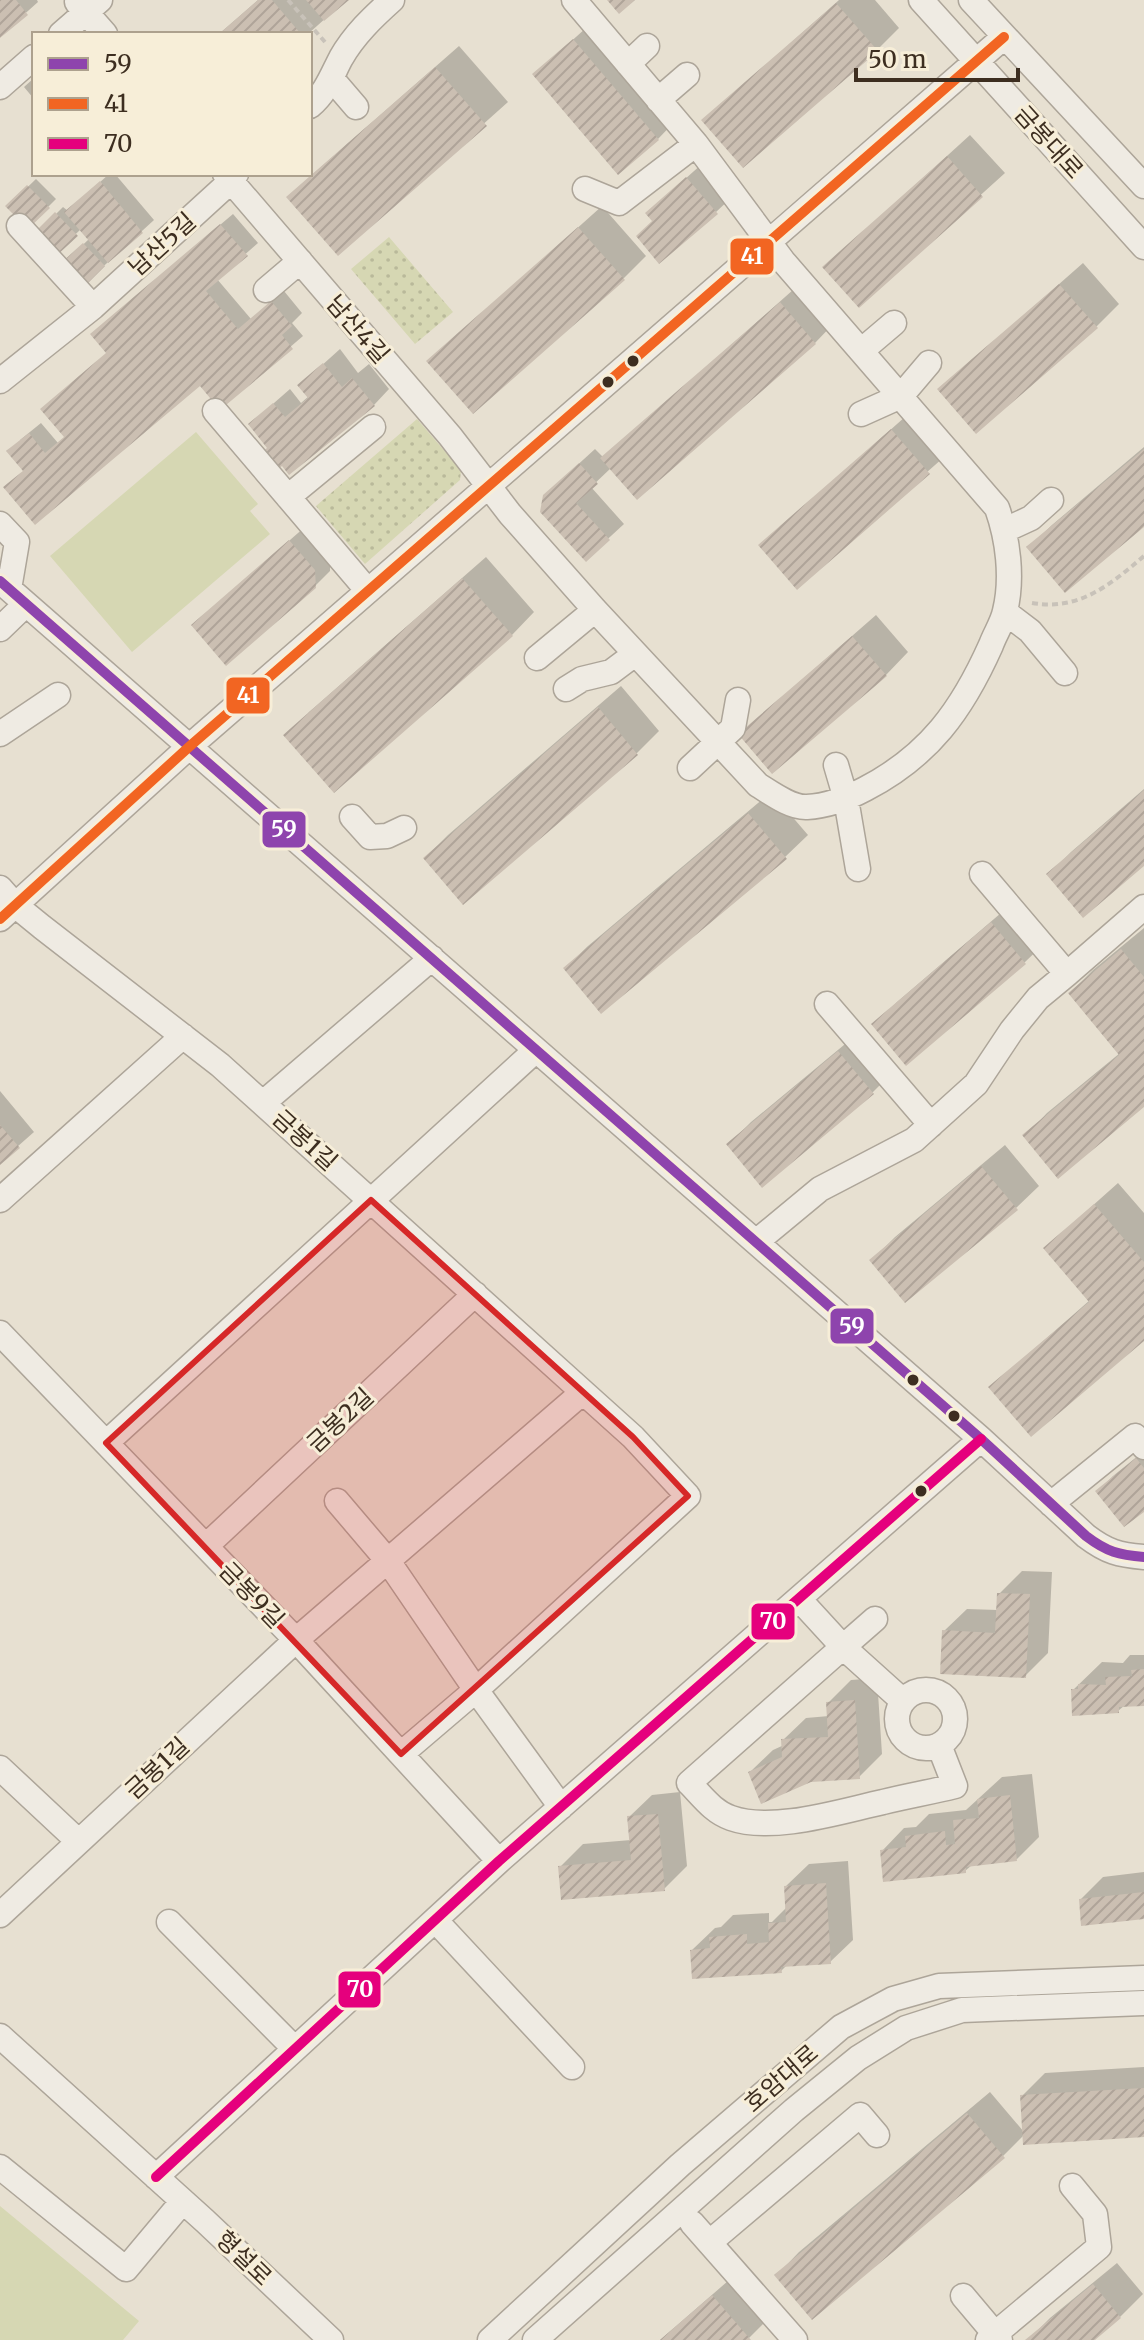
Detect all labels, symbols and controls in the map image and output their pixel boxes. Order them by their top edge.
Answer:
legend [32,32,312,176]
scale bar [856,32,1018,82]
text: 50 m [868,44,927,75]
text: 59 [104,48,132,79]
text: 41 [104,88,128,119]
street label: 금봉대로 [1008,99,1090,185]
text: 70 [104,128,133,159]
street label: 남산5길 [122,206,202,282]
line badge: 41 [729,237,775,276]
text: 41 [741,242,763,270]
street label: 남산4길 [320,288,396,370]
unlabelled marker [625,353,641,369]
unlabelled marker [600,374,616,390]
line badge: 41 [225,676,271,715]
text: 41 [237,681,259,709]
line badge: 59 [261,810,307,849]
text: 59 [271,815,297,843]
street label: 금봉1길 [266,1103,344,1177]
line badge: 59 [829,1307,875,1345]
text: 59 [839,1312,865,1340]
unlabelled marker [905,1372,921,1388]
street label: 금봉2길 [300,1381,380,1459]
unlabelled marker [946,1408,962,1424]
unlabelled marker [913,1483,929,1499]
street label: 금봉9길 [213,1555,291,1635]
line badge: 70 [750,1602,796,1641]
text: 70 [759,1607,787,1635]
street label: 금봉1길 [118,1730,196,1806]
line badge: 70 [337,1970,382,2009]
text: 70 [346,1975,374,2003]
street label: 호암대로 [738,2037,824,2119]
street label: 형설로 [209,2224,279,2292]

